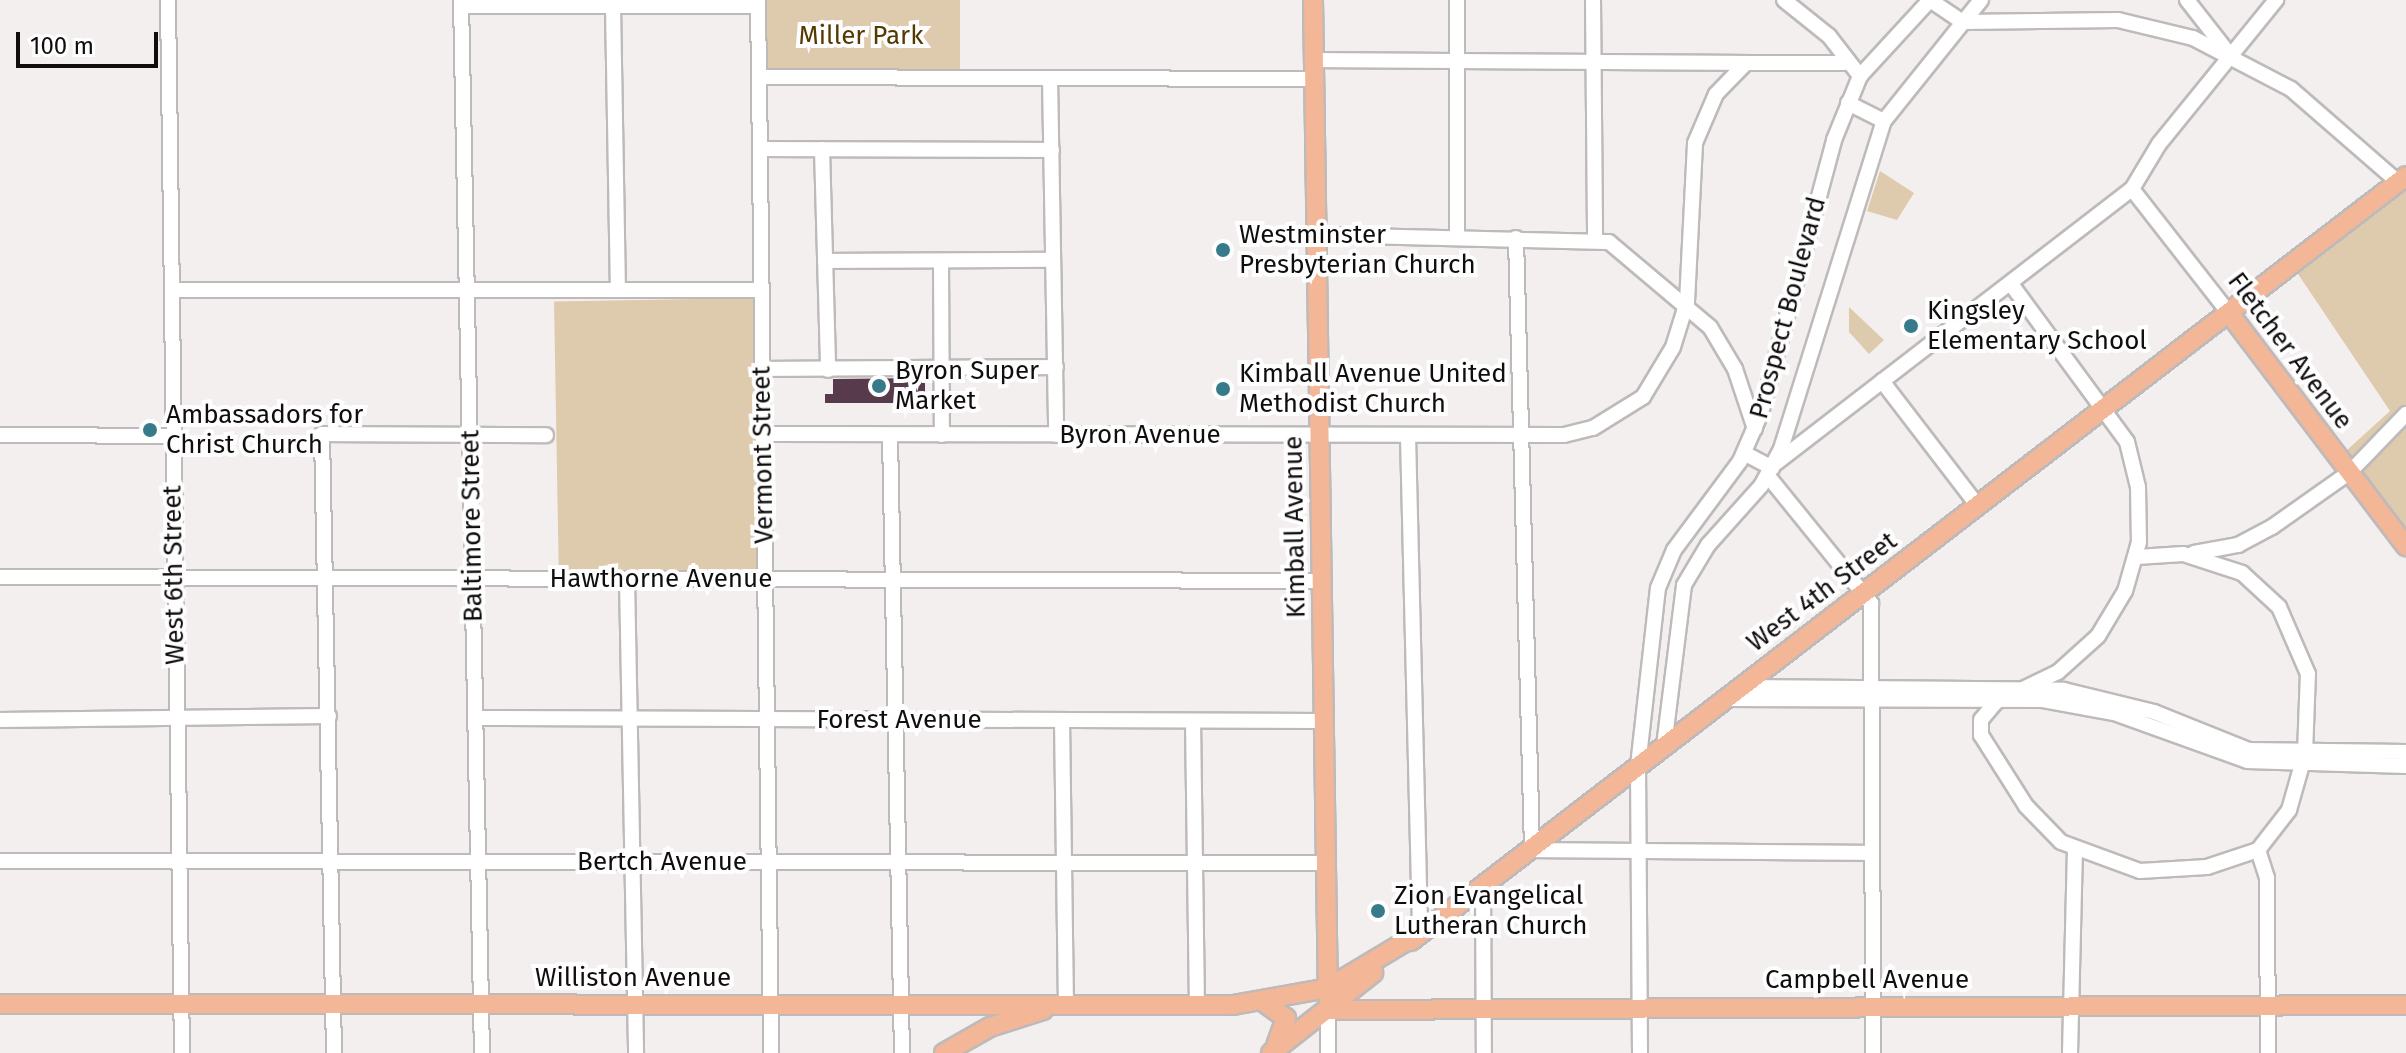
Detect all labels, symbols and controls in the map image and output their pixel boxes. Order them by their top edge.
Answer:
scale bar [20,16,162,66]
park label: Miller Park [799,20,923,52]
text: 100 m [30,32,94,60]
street label: Prospect Boulevard [1743,194,1833,422]
place label: Westminster Presbyterian Church [1239,219,1476,280]
marker: Westminster Presbyterian Church [1214,241,1232,259]
street label: Fletcher Avenue [2221,266,2359,436]
place label: Kingsley Elementary School [1927,295,2147,356]
marker: Kingsley Elementary School [1902,317,1920,335]
place label: Byron Super Market [895,355,1039,416]
place label: Kimball Avenue United Methodist Church [1239,358,1507,420]
street label: Vermont Street [746,366,780,544]
marker: Byron Super Market [870,377,888,395]
marker: Kimball Avenue United Methodist Church [1214,380,1232,398]
place label: Ambassadors for Christ Church [166,399,363,460]
street label: Byron Avenue [1059,419,1221,451]
marker: Ambassadors for Christ Church [141,421,159,439]
street label: Baltimore Street [455,430,489,622]
street label: Kimball Avenue [1278,436,1312,618]
street label: West 6th Street [157,485,191,665]
street label: West 4th Street [1741,525,1903,659]
street label: Hawthorne Avenue [550,563,772,595]
street label: Forest Avenue [816,704,982,736]
street label: Bertch Avenue [577,846,747,878]
place label: Zion Evangelical Lutheran Church [1394,880,1587,942]
marker: Zion Evangelical Lutheran Church [1369,902,1387,920]
street label: Williston Avenue [535,962,731,994]
street label: Campbell Avenue [1765,964,1969,996]

